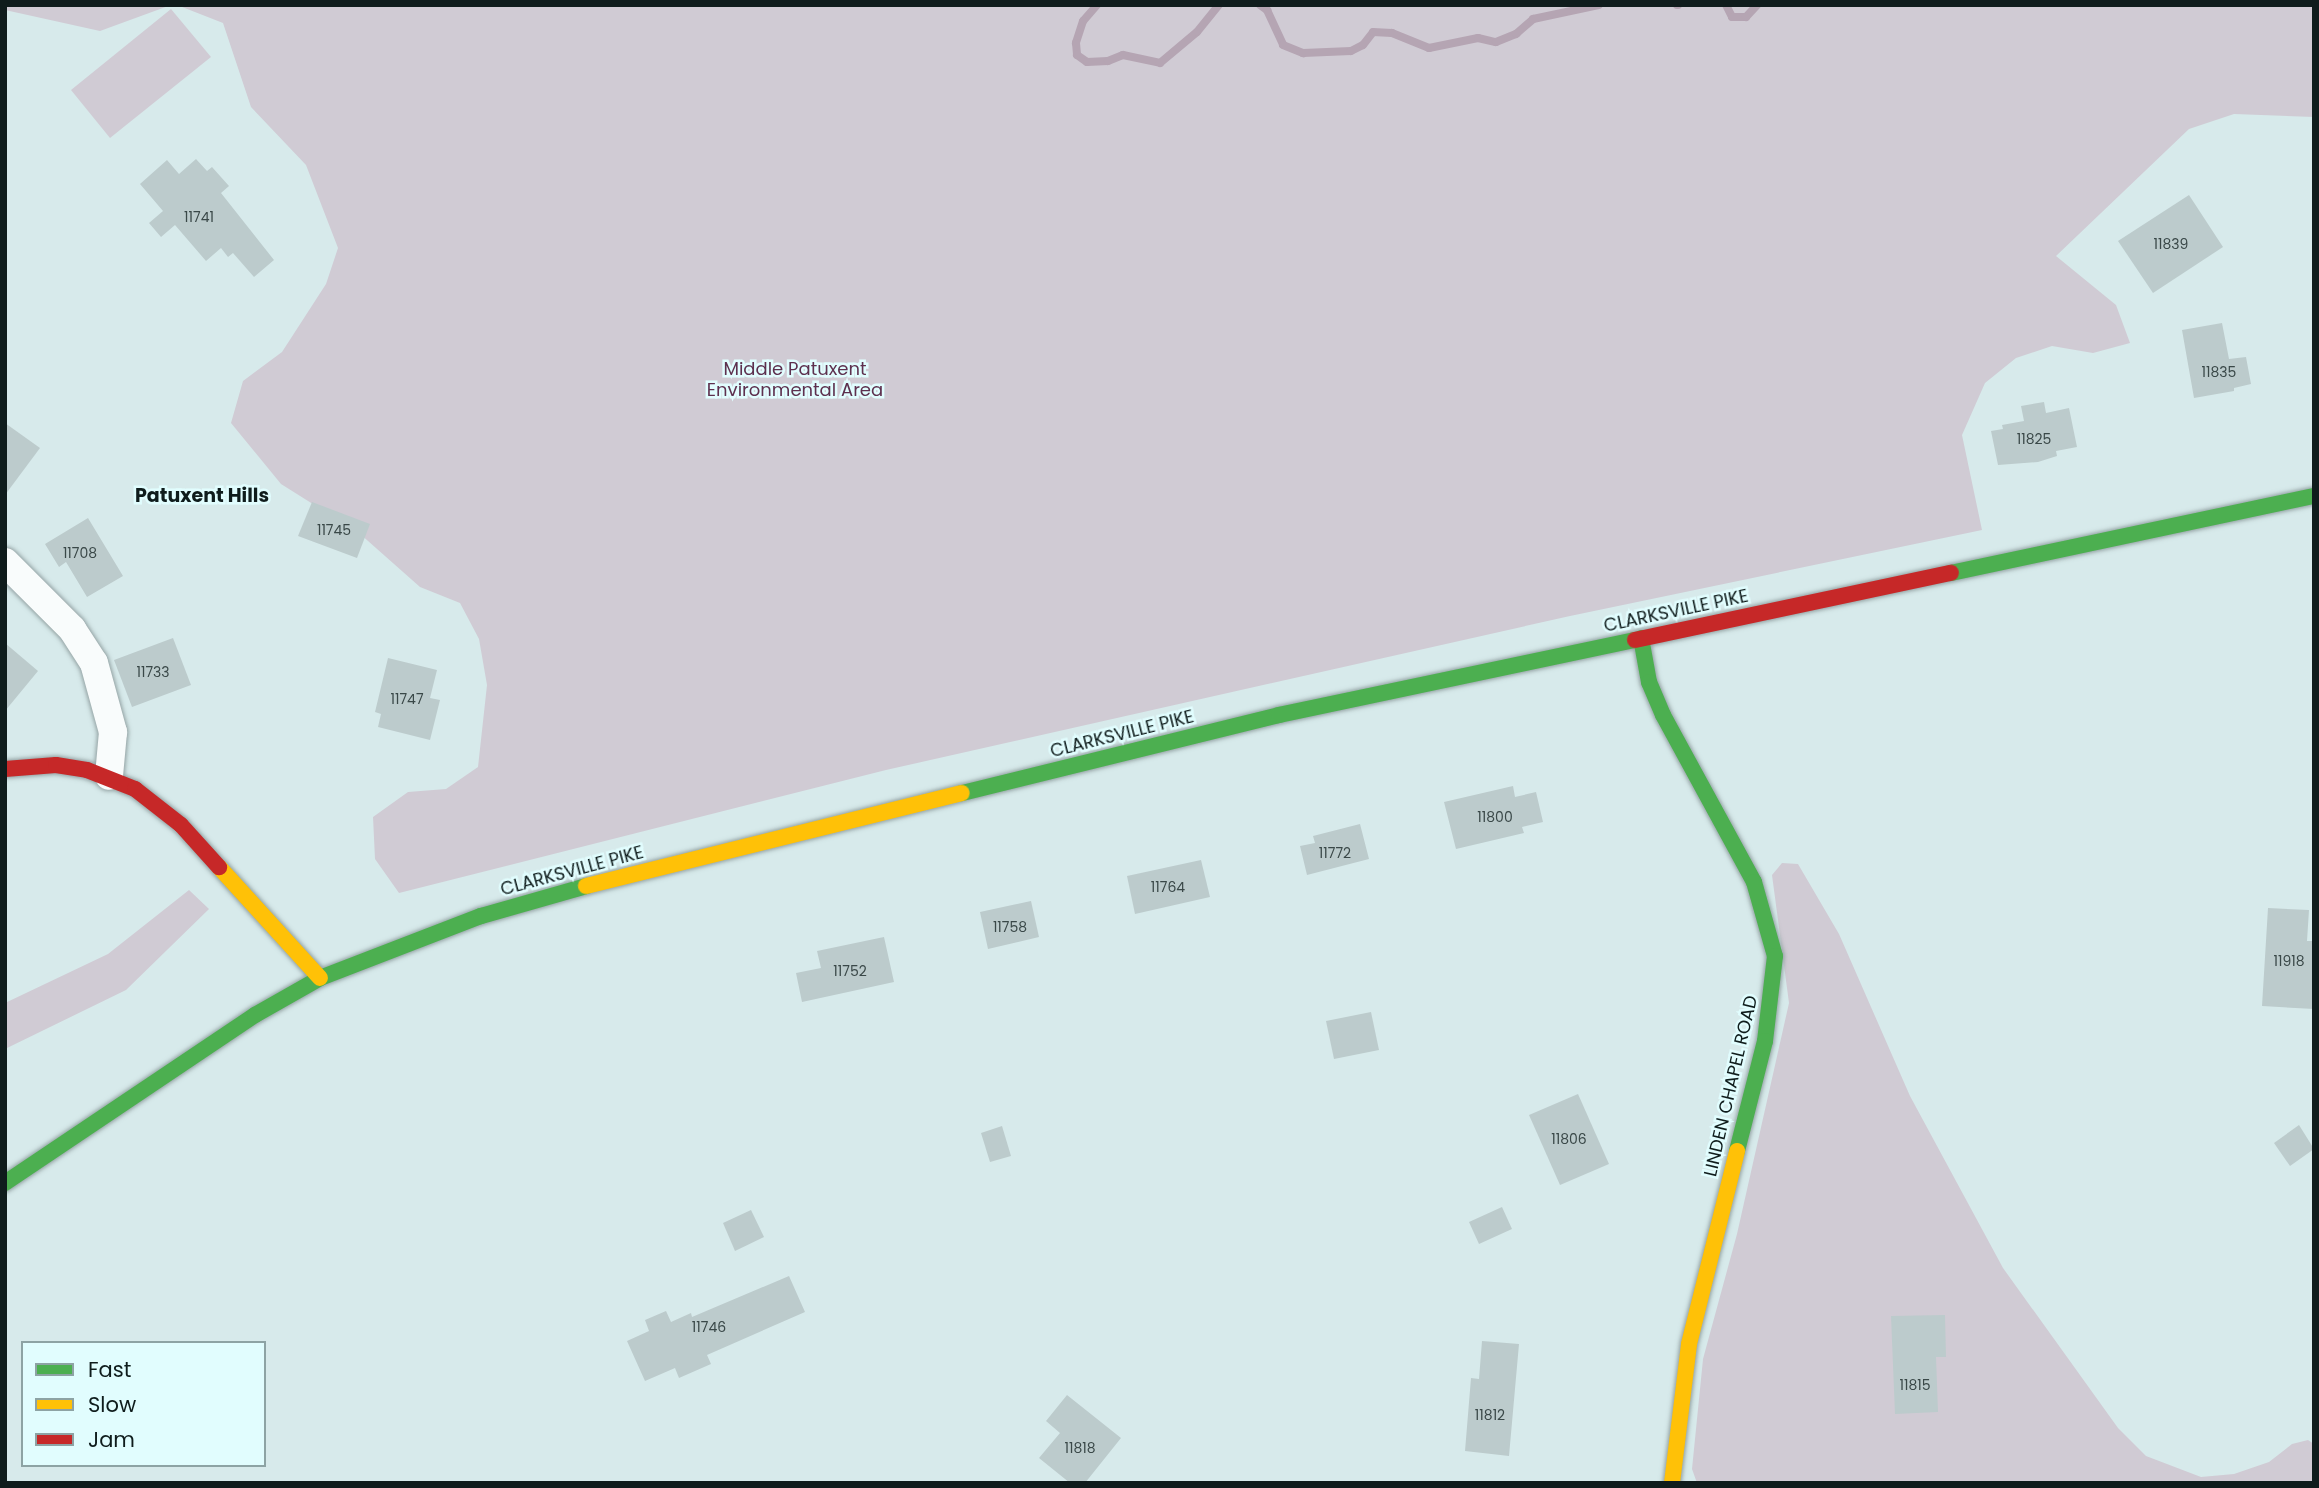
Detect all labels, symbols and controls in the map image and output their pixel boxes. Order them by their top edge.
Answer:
house number: 11741 [184,209,214,225]
house number: 11839 [2154,236,2188,252]
park label: Middle Patuxent Environmental Area [707,359,883,402]
house number: 11835 [2202,364,2236,380]
house number: 11825 [2017,431,2051,447]
district label: Patuxent Hills [135,485,269,507]
house number: 11745 [317,522,351,538]
house number: 11708 [63,545,97,561]
street label: CLARKSVILLE PIKE [1602,585,1750,637]
house number: 11733 [136,664,170,680]
house number: 11747 [390,691,424,707]
street label: CLARKSVILLE PIKE [1048,706,1196,762]
house number: 11800 [1477,809,1513,825]
street label: CLARKSVILLE PIKE [498,842,646,900]
house number: 11772 [1319,845,1351,861]
house number: 11764 [1151,879,1185,895]
house number: 11758 [993,919,1027,935]
house number: 11918 [2273,953,2305,969]
house number: 11752 [833,963,867,979]
street label: LINDEN CHAPEL ROAD [1700,993,1762,1179]
house number: 11806 [1551,1131,1587,1147]
house number: 11746 [692,1319,726,1335]
legend [21,1341,266,1467]
text: Fast [88,1355,131,1384]
house number: 11815 [1899,1377,1931,1393]
text: Slow [88,1390,136,1419]
house number: 11812 [1475,1407,1505,1423]
text: Jam [88,1425,135,1454]
house number: 11818 [1064,1440,1096,1456]

